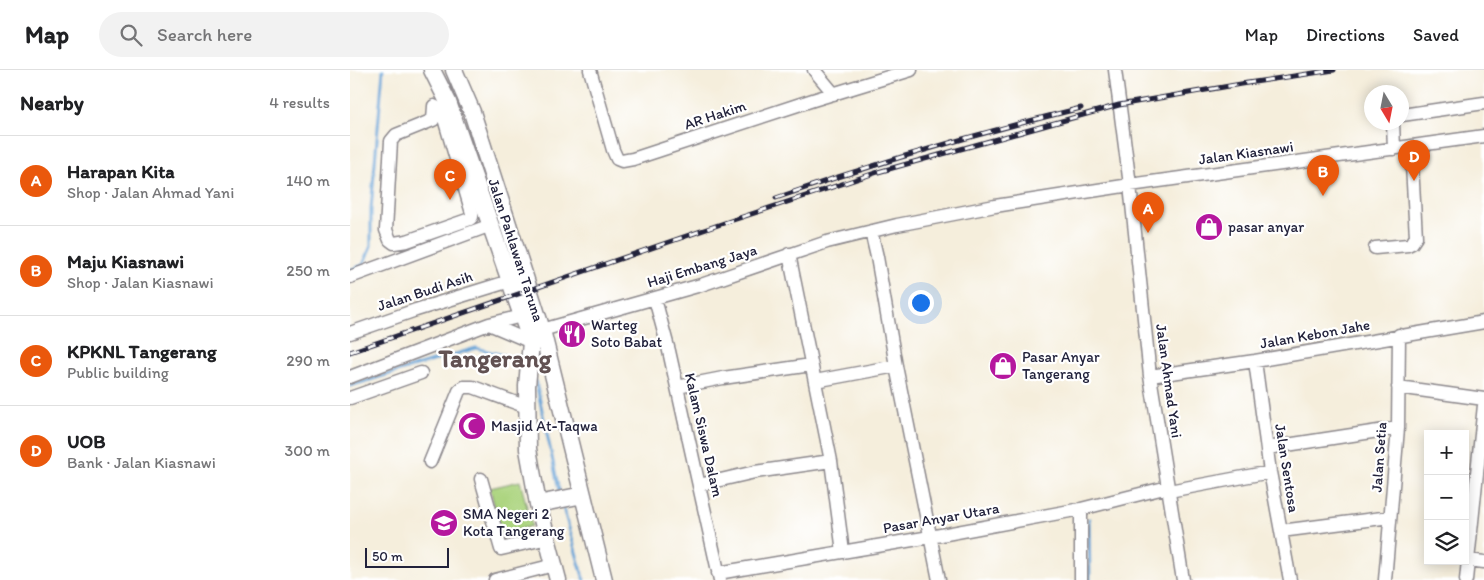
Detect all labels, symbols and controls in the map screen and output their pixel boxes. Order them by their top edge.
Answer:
search box [99,12,449,57]
text: Map [25,20,69,49]
icon: search [117,21,145,49]
text: Search here [157,23,252,46]
text: Map [1245,24,1278,46]
text: Directions [1306,24,1385,46]
text: Saved [1413,24,1459,46]
north arrow [1364,85,1409,130]
text: Nearby [20,90,84,115]
text: 4 results [269,93,330,112]
street label: AR Hakim [682,97,748,133]
street label: Jalan Kiasnawi [1197,137,1295,169]
pin: D [1398,140,1430,181]
pin: B [1307,155,1339,196]
pin: C [434,159,466,200]
text: Harapan Kita [67,160,175,183]
text: A [31,171,41,190]
text: 140 m [286,171,330,190]
street label: Jalan Pahlawan Taruna [484,176,548,324]
text: Shop · Jalan Ahmad Yani [67,183,234,202]
pin: A [1132,192,1164,233]
shop icon: pasar anyar [1194,212,1224,242]
place label: pasar anyar [1228,218,1304,236]
street label: Haji Embang Jaya [645,241,760,291]
text: Maju Kiasnawi [67,250,184,273]
text: B [31,261,41,280]
text: 250 m [286,261,330,280]
street label: Jalan Budi Asih [375,267,475,315]
text: Shop · Jalan Kiasnawi [67,273,214,292]
your location [908,290,934,316]
street label: Jalan Kebon Jahe [1259,315,1371,353]
place label: Warteg Soto Babat [591,316,663,351]
restaurant icon: Warteg Soto Babat [557,319,587,349]
street label: Jalan Ahmad Yani [1152,323,1186,439]
text: KPKNL Tangerang [67,340,217,363]
district label: Tangerang [437,343,553,374]
place label: Pasar Anyar Tangerang [1022,348,1100,383]
text: C [31,351,41,370]
text: 290 m [286,351,330,370]
shop icon: Pasar Anyar Tangerang [988,351,1018,381]
text: Public building [67,363,169,382]
street label: Kalam Siswa Dalam [681,371,727,499]
mosque icon: Masjid At-Taqwa [457,411,487,441]
place label: Masjid At-Taqwa [491,417,598,435]
street label: Jalan Setia [1368,421,1390,493]
street label: Jalan Sentosa [1271,422,1303,514]
text: UOB [67,430,106,453]
map controls [1424,430,1469,565]
button: + [1424,430,1469,475]
text: D [31,441,41,460]
text: 300 m [285,441,330,460]
text: Bank · Jalan Kiasnawi [67,453,216,472]
button: − [1424,475,1469,520]
street label: Pasar Anyar Utara [881,499,1001,537]
place label: SMA Negeri 2 Kota Tangerang [463,505,565,540]
school or university icon: SMA Negeri 2 Kota Tangerang [429,508,459,538]
button: layers [1424,520,1469,565]
scale bar [365,545,449,568]
text: 50 m [372,548,403,565]

